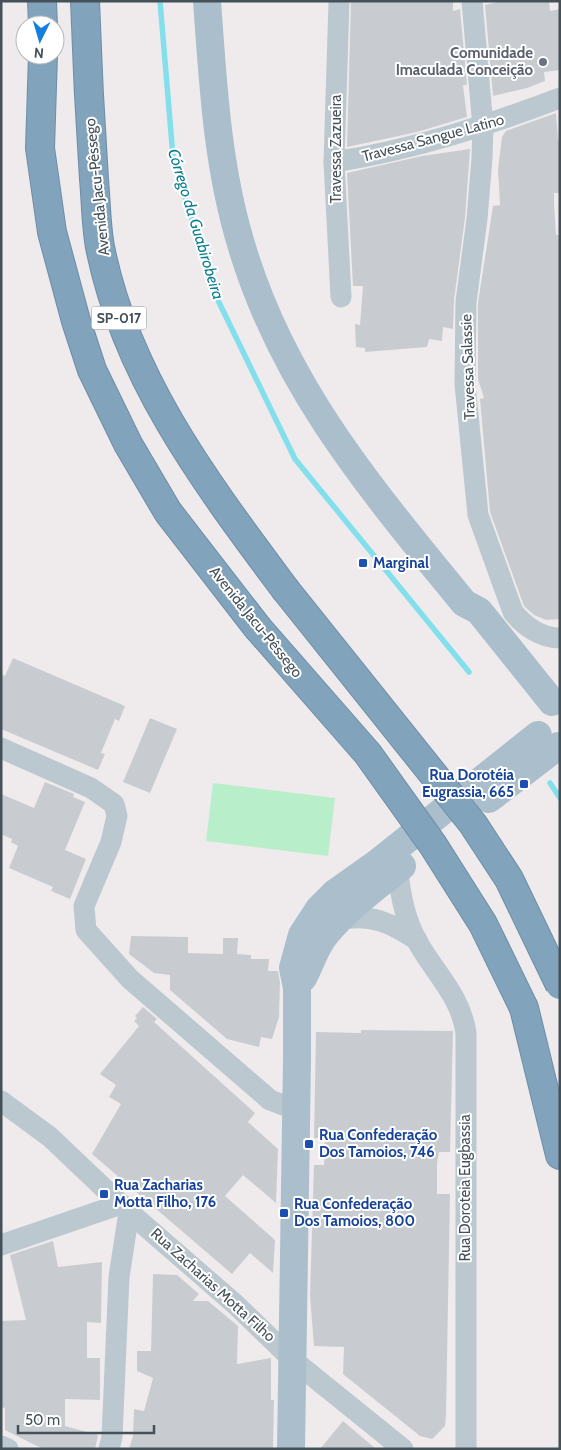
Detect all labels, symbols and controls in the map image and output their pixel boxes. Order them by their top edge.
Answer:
north arrow [15,15,65,65]
text: N [33,44,45,62]
place label: Comunidade Imaculada Conceição [396,44,533,79]
marker: Comunidade Imaculada Conceição [537,56,549,68]
street label: Travessa Zazueira [327,94,345,204]
street label: Travessa Sangue Latino [360,110,506,166]
street label: Avenida Jacu-Pêssego [81,117,113,257]
water label: Córrego da Guabirobeira [164,146,228,302]
road number: SP-017 [92,306,146,330]
street label: Travessa Salassie [457,313,479,420]
place label: Marginal [373,554,429,572]
marker: Marginal [357,557,369,569]
street label: Avenida Jacu-Pêssego [206,563,306,681]
place label: Rua Dorotéia Eugrassia, 665 [422,766,515,801]
marker: Rua Dorotéia Eugrassia, 665 [518,778,530,790]
street label: Rua Doroteia Eugbassia [456,1114,474,1262]
place label: Rua Confederação Dos Tamoios, 746 [319,1126,438,1161]
marker: Rua Confederação Dos Tamoios, 746 [303,1138,315,1150]
place label: Rua Zacharias Motta Filho, 176 [114,1176,216,1211]
marker: Rua Zacharias Motta Filho, 176 [98,1188,110,1200]
place label: Rua Confederação Dos Tamoios, 800 [294,1195,415,1230]
marker: Rua Confederação Dos Tamoios, 800 [278,1207,290,1219]
street label: Rua Zacharias Motta Filho [147,1224,279,1346]
scale bar [18,1402,154,1434]
text: 50 m [25,1411,60,1429]

